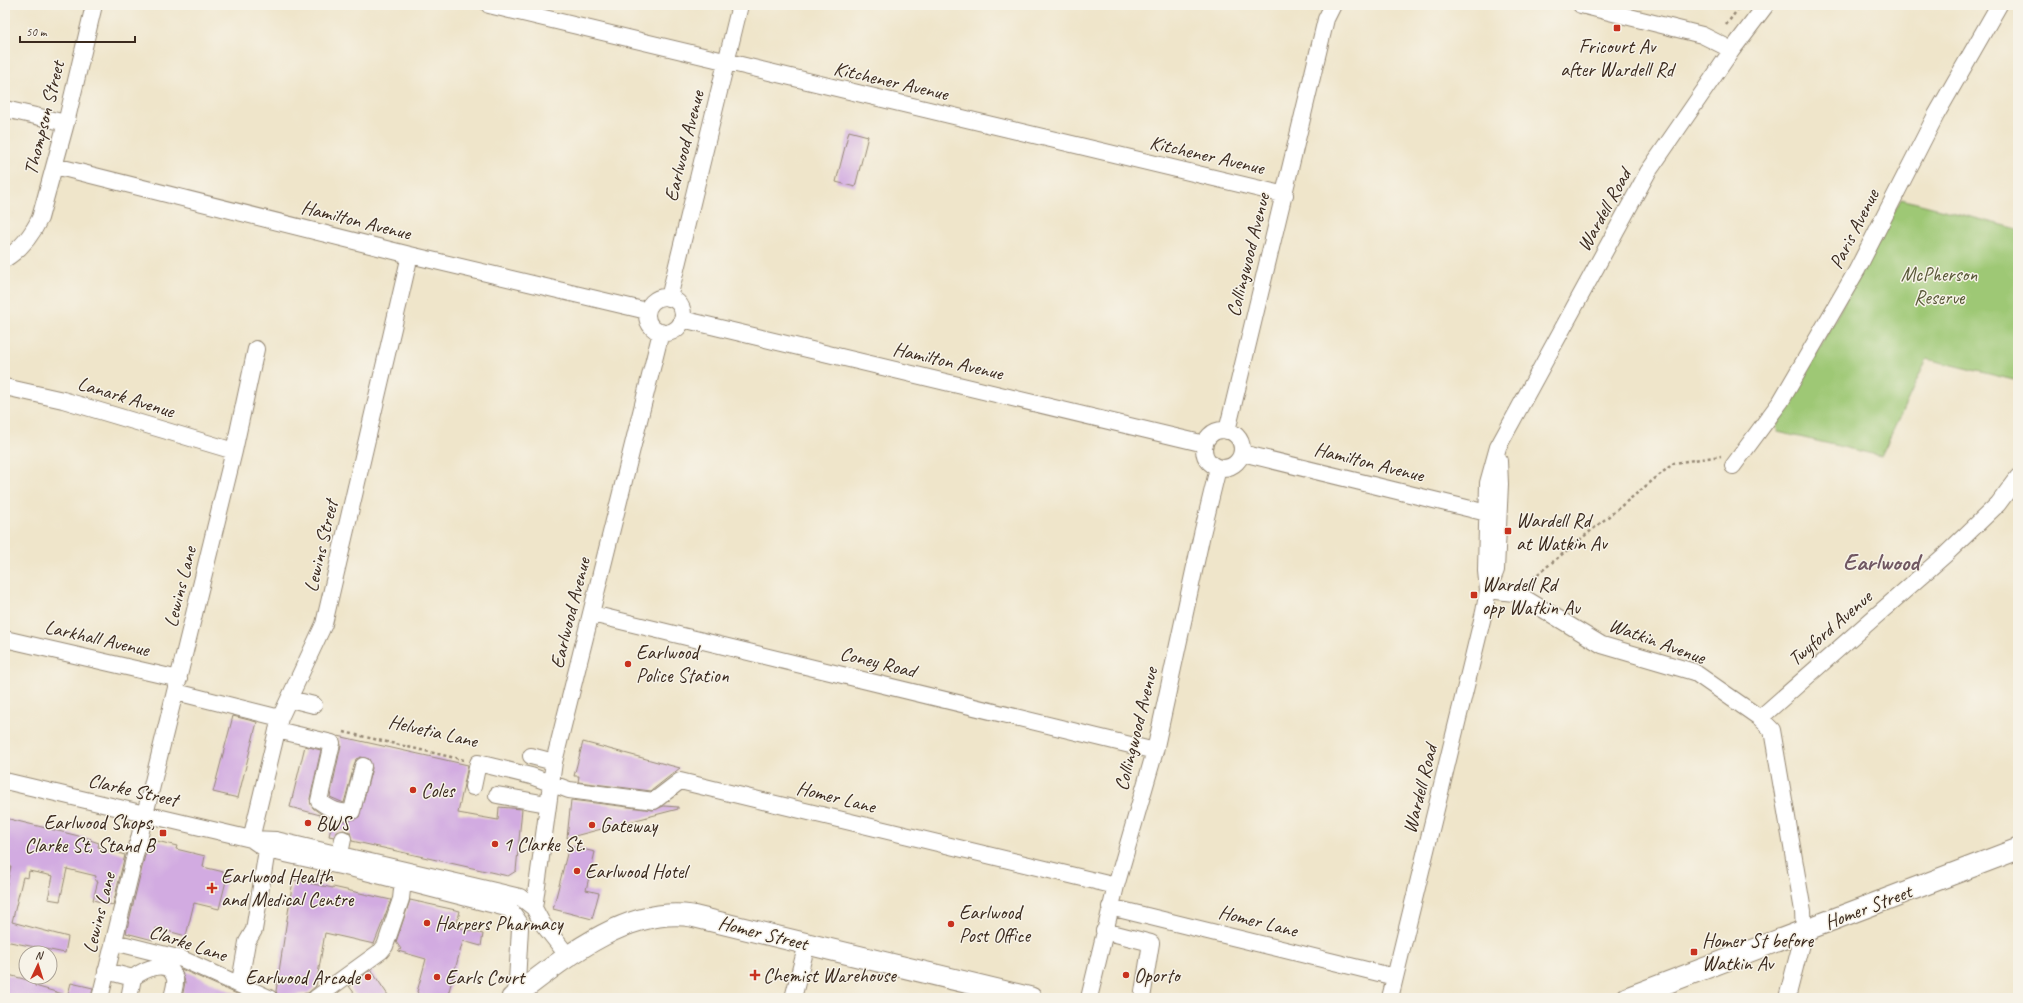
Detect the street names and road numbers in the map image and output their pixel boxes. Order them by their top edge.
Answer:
street label: Thompson Street [18,56,71,178]
street label: Kitchener Avenue [831,56,952,107]
street label: Earlwood Avenue [658,87,710,204]
street label: Kitchener Avenue [1147,130,1268,181]
street label: Wardell Road [1571,162,1638,256]
street label: Paris Avenue [1823,184,1885,273]
street label: Collingwood Avenue [1221,189,1276,319]
street label: Hamilton Avenue [299,194,415,246]
street label: Hamilton Avenue [891,336,1007,386]
street label: Lanark Avenue [75,370,179,424]
street label: Hamilton Avenue [1312,436,1428,488]
street label: Lewins Street [298,494,344,594]
street label: Lewins Lane [158,543,202,630]
street label: Earlwood Avenue [544,554,596,671]
street label: Twyford Avenue [1783,584,1878,671]
street label: Watkin Avenue [1605,612,1710,670]
street label: Larkhall Avenue [42,614,153,662]
street label: Coney Road [837,641,922,684]
street label: Collingwood Avenue [1109,663,1164,793]
street label: Helvetia Lane [386,709,481,754]
street label: Wardell Road [1397,739,1444,836]
street label: Clarke Street [86,768,183,813]
street label: Homer Lane [794,775,879,819]
street label: Lewins Lane [77,869,121,956]
street label: Homer Street [1821,878,1917,935]
street label: Homer Lane [1216,899,1301,943]
street label: Homer Street [716,910,813,957]
street label: Clarke Lane [146,919,231,968]

